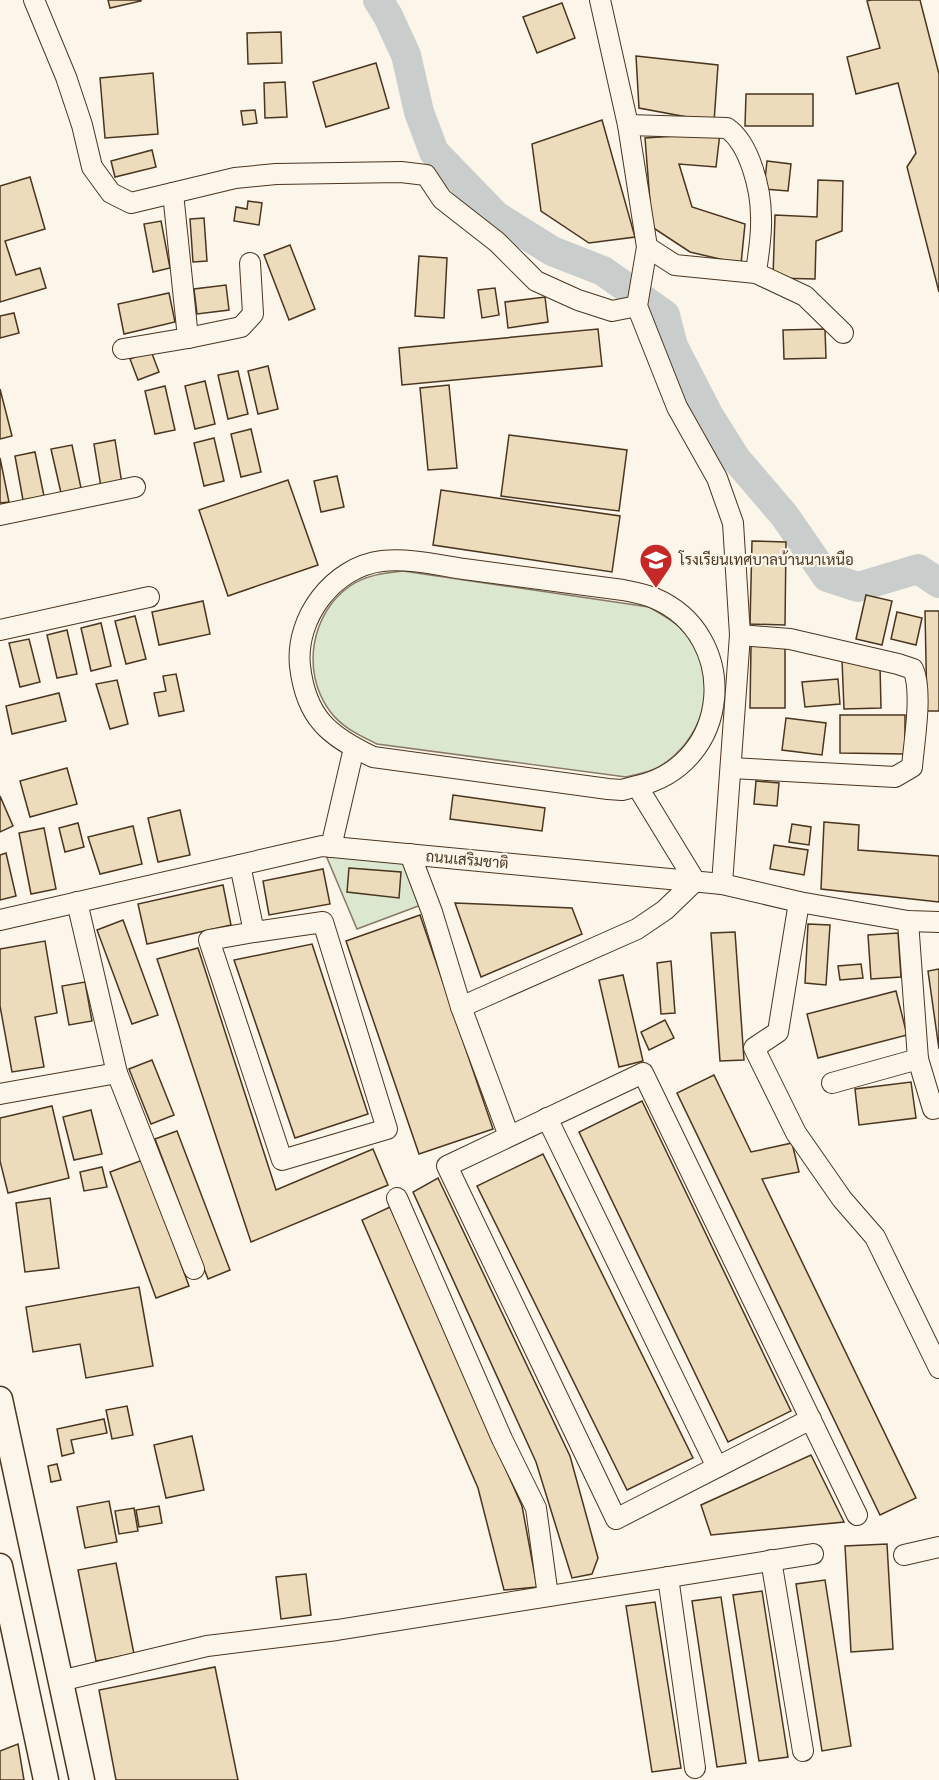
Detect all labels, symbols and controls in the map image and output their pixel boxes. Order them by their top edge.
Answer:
school or university icon: โรงเรียนเทศบาลบ้านนาเหนือ [638,542,674,589]
place label: โรงเรียนเทศบาลบ้านนาเหนือ [678,550,854,569]
street label: ถนนเสริมชาติ [425,847,509,873]

